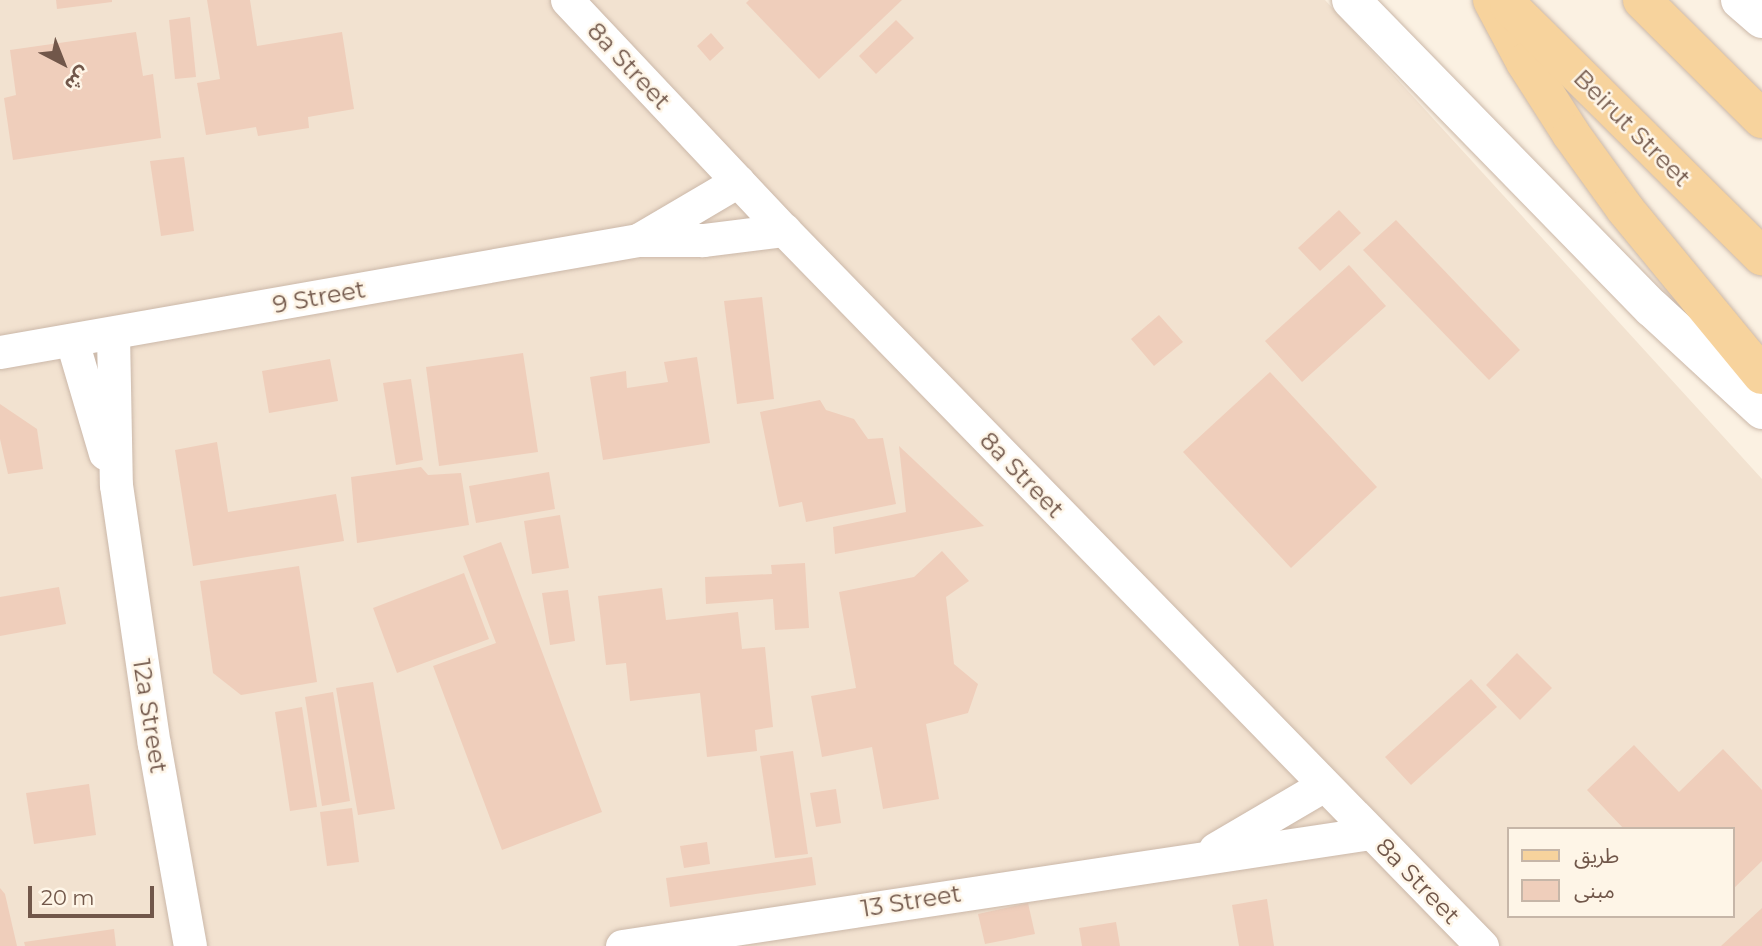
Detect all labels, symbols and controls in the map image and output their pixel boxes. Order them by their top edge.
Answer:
street label: 8a Street [582,17,676,115]
north arrow [28,28,98,98]
text: ش [60,62,95,96]
street label: Beirut Street [1568,64,1696,192]
street label: 9 Street [270,275,368,319]
street label: 8a Street [974,426,1070,524]
street label: 12a Street [127,657,173,775]
legend [1506,827,1734,918]
street label: 8a Street [1370,832,1466,930]
text: طريق [1574,843,1619,868]
scale bar [32,872,158,916]
text: مبنى [1574,878,1615,903]
street label: 13 Street [859,879,963,923]
text: 20 m [41,885,95,910]

